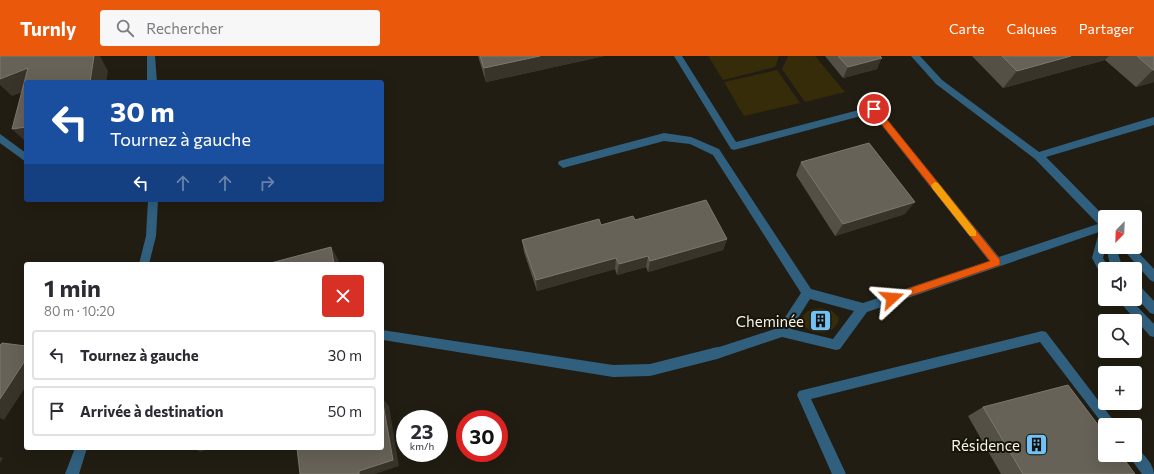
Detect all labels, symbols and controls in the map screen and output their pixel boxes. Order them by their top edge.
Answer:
search box [100,10,380,46]
text: Turnly [20,17,76,40]
icon: search [114,17,136,39]
text: Rechercher [146,19,223,37]
text: Carte [949,20,985,37]
text: Calques [1007,20,1057,37]
text: Partager [1079,20,1134,37]
pin [857,92,891,126]
text: 30 m [110,94,175,128]
icon: left [44,96,96,148]
icon: arrive [863,98,885,120]
text: Tournez à gauche [110,128,251,150]
icon: left [130,172,152,194]
icon: ahead [172,172,194,194]
icon: ahead [214,172,236,194]
icon: right [256,172,278,194]
north arrow [1098,210,1142,254]
map controls [1098,210,1142,462]
button: sound [1098,262,1142,306]
text: 1 min [44,273,101,302]
button: close [322,275,364,317]
position arrow [871,277,913,319]
text: 80 m · 10:20 [44,303,115,319]
building icon: Cheminée [807,308,833,334]
place label: Cheminée [736,312,804,330]
button: search [1098,314,1142,358]
icon: left [46,344,68,366]
text: Tournez à gauche [80,346,199,364]
text: 30 m [328,346,362,364]
button: + [1098,366,1142,410]
icon: arrive [46,400,68,422]
text: Arrivée à destination [80,402,223,420]
text: 50 m [328,402,362,420]
speed limit sign: 30 [456,410,508,462]
button: − [1098,418,1142,462]
text: 23 [410,419,434,443]
building icon: Résidence [1023,432,1049,458]
place label: Résidence [951,436,1020,454]
text: km/h [410,440,434,452]

